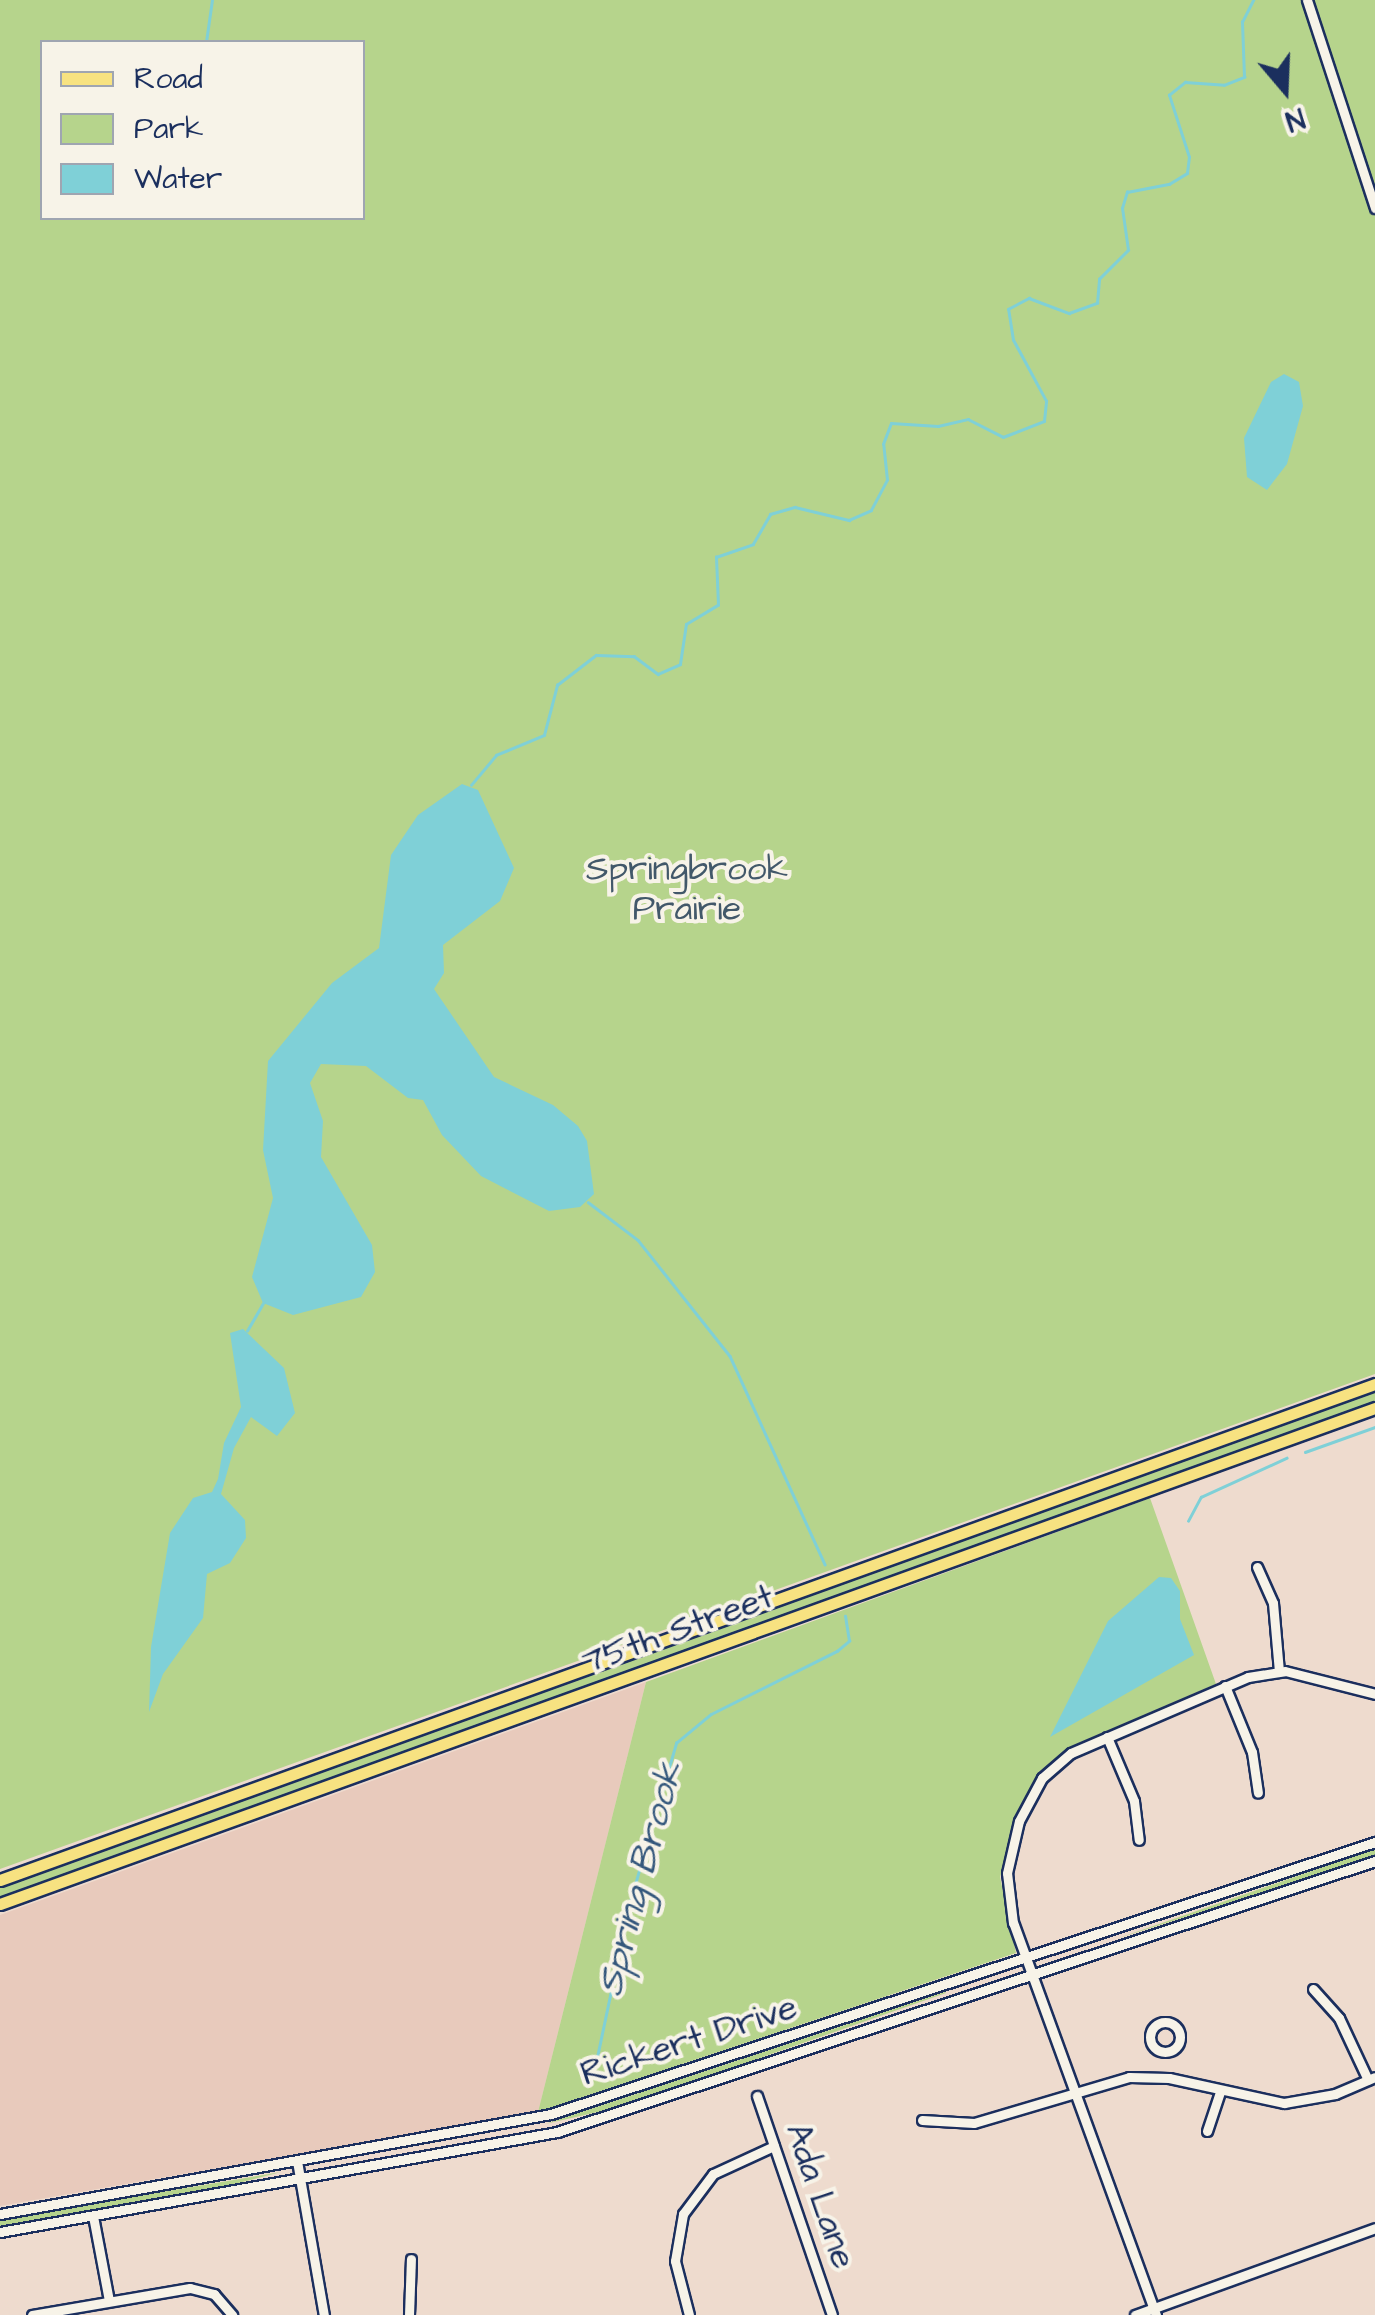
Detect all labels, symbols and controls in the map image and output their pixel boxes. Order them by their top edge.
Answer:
legend [40,40,365,220]
north arrow [1235,40,1335,140]
text: Road [134,58,203,100]
text: N [1280,98,1310,140]
text: Park [134,108,203,150]
text: Water [134,158,222,200]
park label: Springbrook Prairie [586,848,788,930]
street label: 75th Street [577,1576,779,1684]
water label: Spring Brook [588,1757,694,2001]
street label: Rickert Drive [576,1986,802,2096]
street label: Ada Lane [776,2118,864,2274]

